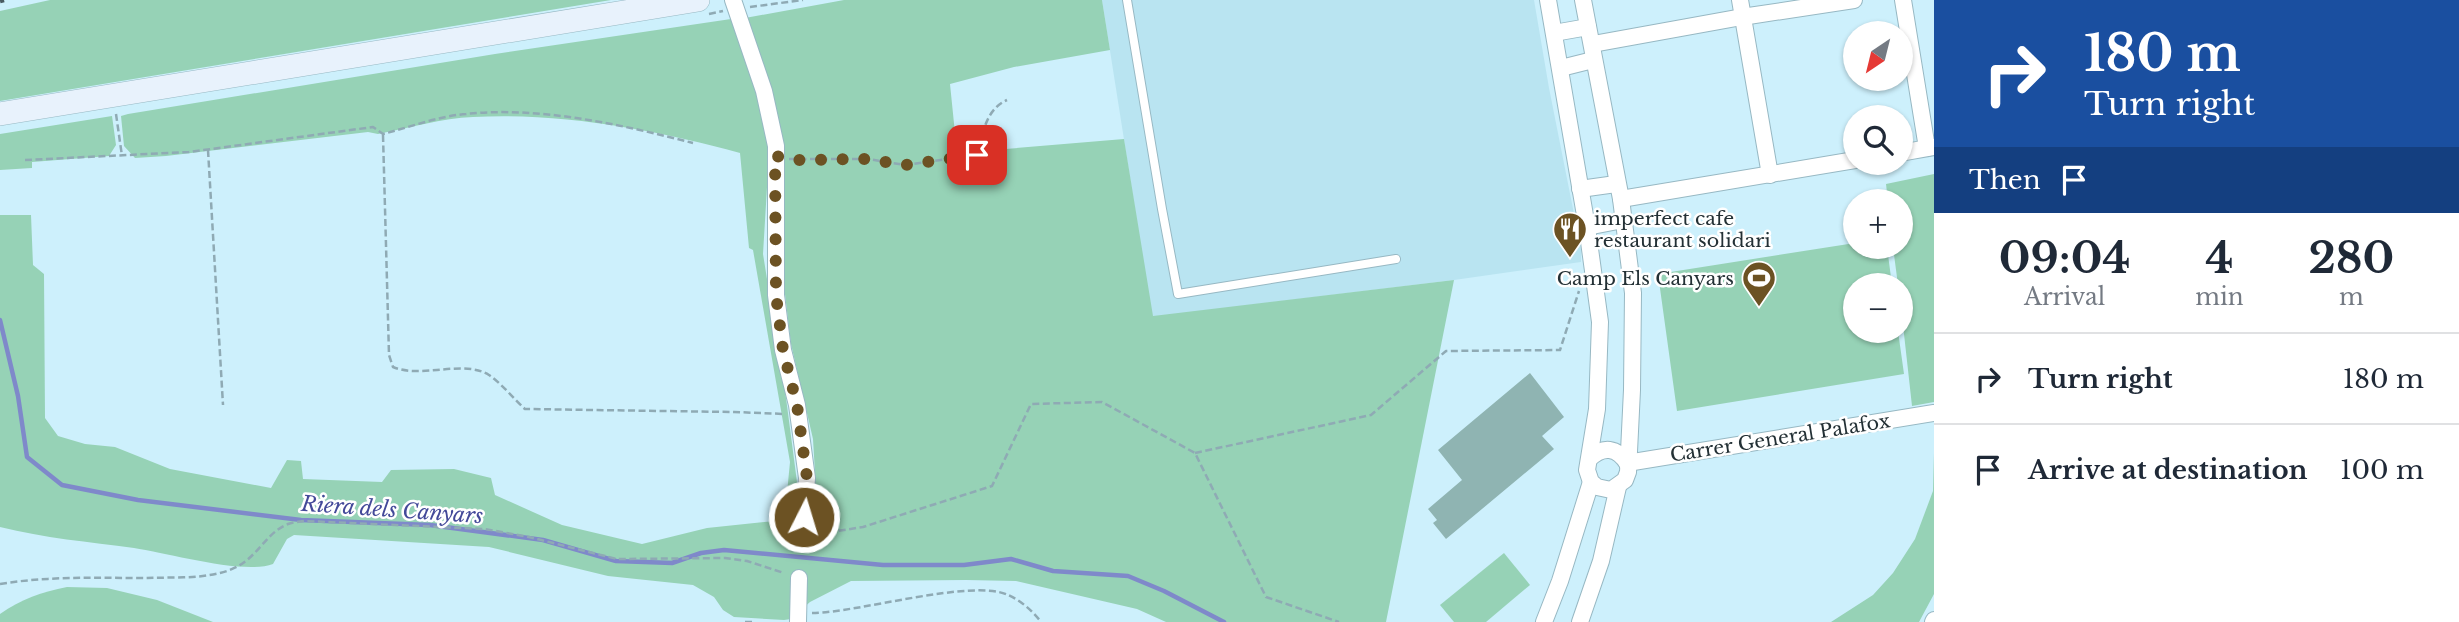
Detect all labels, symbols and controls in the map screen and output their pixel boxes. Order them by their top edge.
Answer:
north arrow [1843,21,1913,91]
map controls [1843,21,1913,343]
text: 180 m [2084,23,2241,84]
icon: right [1969,28,2060,119]
text: Turn right [2084,84,2255,124]
button: search [1843,105,1913,175]
pin [947,125,1007,185]
icon: arrive [958,136,996,174]
icon: arrive [2055,161,2093,199]
text: Then [1969,164,2041,196]
button: + [1843,189,1913,259]
place label: imperfect cafe restaurant solidari [1594,207,1771,252]
restaurant icon: imperfect cafe restaurant solidari [1551,210,1589,259]
text: 09:04 [1999,232,2130,284]
text: 4 [2205,232,2233,284]
text: 280 [2308,232,2394,284]
sports icon: Camp Els Canyars [1740,259,1778,308]
place label: Camp Els Canyars [1557,267,1734,290]
button: − [1843,273,1913,343]
text: Arrival [2024,283,2105,311]
text: min [2195,283,2244,311]
text: m [2339,283,2364,311]
icon: right [1969,360,2007,398]
text: Turn right [2028,363,2173,395]
text: 180 m [2343,363,2424,395]
street label: Carrer General Palafox [1668,409,1892,467]
icon: arrive [1969,451,2007,489]
text: Arrive at destination [2028,454,2308,486]
text: 100 m [2340,454,2424,486]
position arrow [767,480,841,554]
water label: Riera dels Canyars [299,491,484,529]

